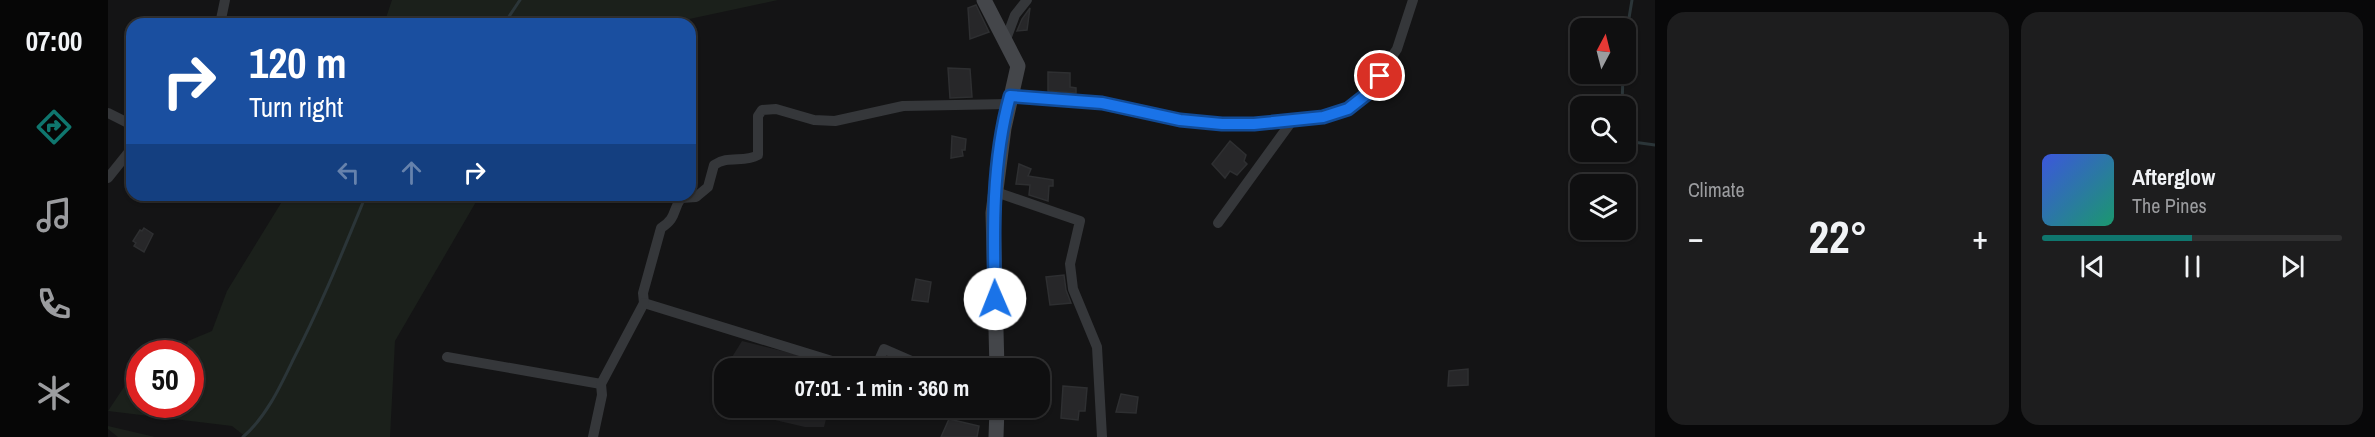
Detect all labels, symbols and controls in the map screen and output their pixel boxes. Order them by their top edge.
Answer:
north arrow [1570,18,1636,84]
map controls [1570,18,1636,240]
text: 07:00 [26,23,82,59]
text: 120 m [249,35,347,91]
icon: right [150,42,228,120]
pin [1354,50,1405,101]
icon: arrive [1363,59,1396,92]
text: Turn right [249,89,343,125]
button: search [1570,96,1636,162]
icon: directions [33,106,75,148]
icon: left [332,156,365,189]
icon: ahead [395,156,428,189]
icon: right [458,156,491,189]
text: Afterglow [2132,162,2215,192]
button: layers [1570,174,1636,240]
text: Climate [1688,176,1745,203]
text: The Pines [2132,192,2207,219]
icon: music [33,194,75,236]
text: 22° [1808,206,1868,267]
text: − [1688,215,1704,259]
text: + [1972,215,1988,259]
icon: previous [2076,250,2109,283]
icon: pause [2176,250,2209,283]
icon: next [2276,250,2309,283]
position arrow [963,267,1027,331]
icon: phone [33,283,75,325]
speed limit sign: 50 [126,340,204,418]
icon: climate [33,372,75,414]
text: 07:01 · 1 min · 360 m [795,373,969,403]

